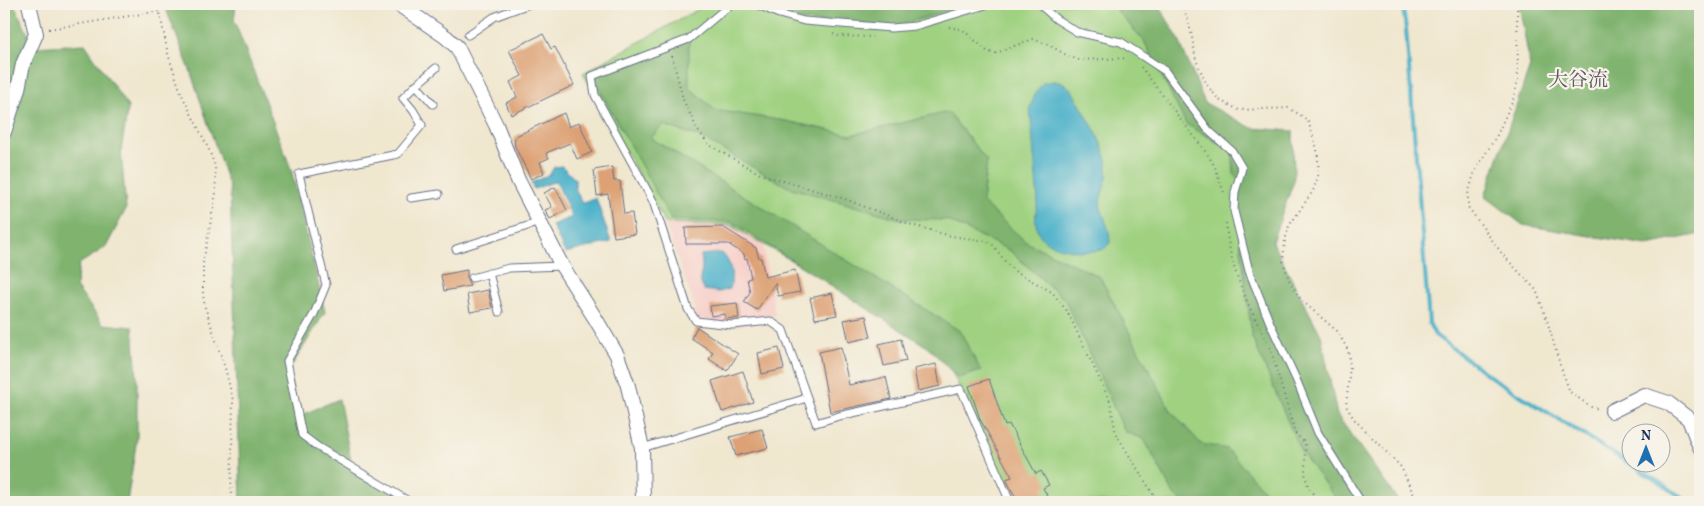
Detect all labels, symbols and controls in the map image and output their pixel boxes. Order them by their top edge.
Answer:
district label: 大谷流 [1548,67,1608,95]
north arrow [1622,424,1672,474]
text: N [1641,427,1651,446]

